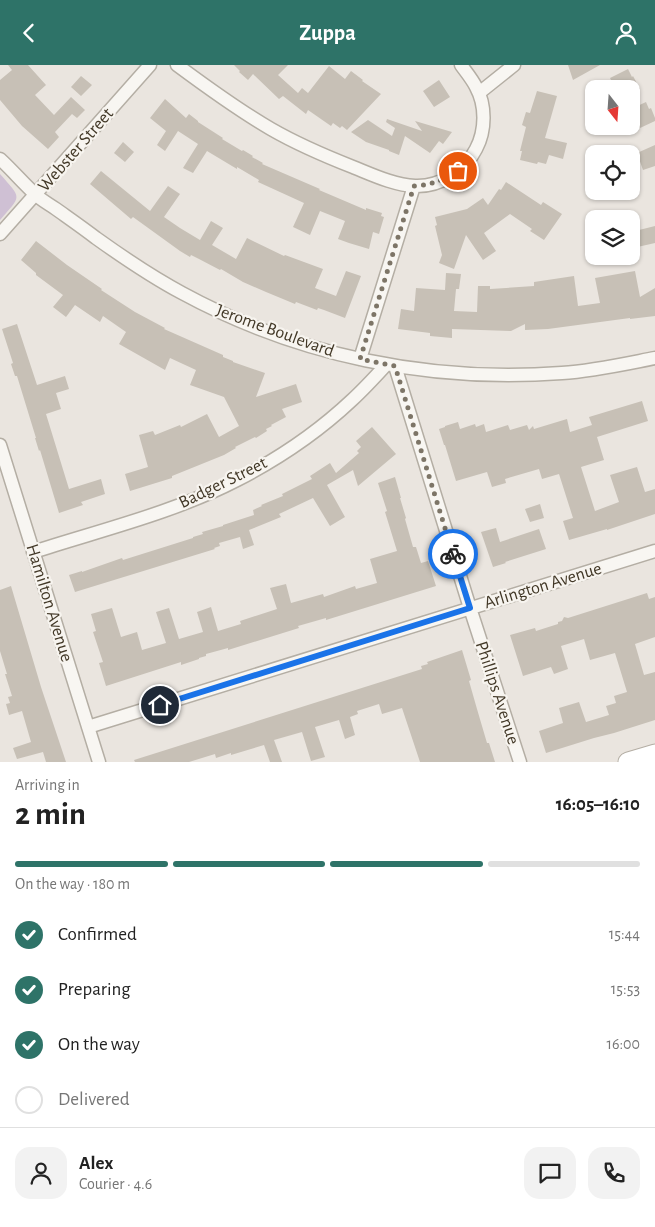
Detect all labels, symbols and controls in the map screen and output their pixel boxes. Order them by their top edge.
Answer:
icon: back [15,19,43,47]
icon: person [612,19,640,47]
text: Zuppa [299,22,356,44]
north arrow [585,80,640,135]
map controls [585,80,640,265]
street label: Webster Street [35,104,117,195]
button: locate [585,145,640,200]
pin [437,150,479,192]
icon: bag [444,157,472,185]
button: layers [585,210,640,265]
street label: Jerome Boulevard [213,301,337,361]
street label: Badger Street [176,454,270,512]
courier [428,529,478,579]
icon: bike [439,540,467,568]
street label: Hamilton Avenue [23,542,75,664]
street label: Arlington Avenue [482,560,604,612]
street label: Phillips Avenue [472,639,522,747]
pin [139,684,181,726]
icon: home [146,691,174,719]
text: Arriving in [15,777,80,793]
text: 16:05–16:10 [556,795,640,814]
text: 2 min [15,798,86,830]
text: On the way · 180 m [15,876,130,892]
icon: check [15,921,43,949]
text: Confirmed [58,925,137,944]
text: 15:44 [609,926,640,942]
icon: check [15,976,43,1004]
text: Preparing [58,980,131,999]
text: 15:53 [611,981,640,997]
icon: check [15,1031,43,1059]
text: On the way [58,1035,140,1054]
text: 16:00 [606,1036,640,1052]
text: Delivered [58,1090,130,1109]
button: person [15,1147,67,1199]
button: chat [524,1147,576,1199]
button: phone [588,1147,640,1199]
text: Alex [79,1154,113,1173]
text: Courier · 4.6 [79,1176,152,1192]

